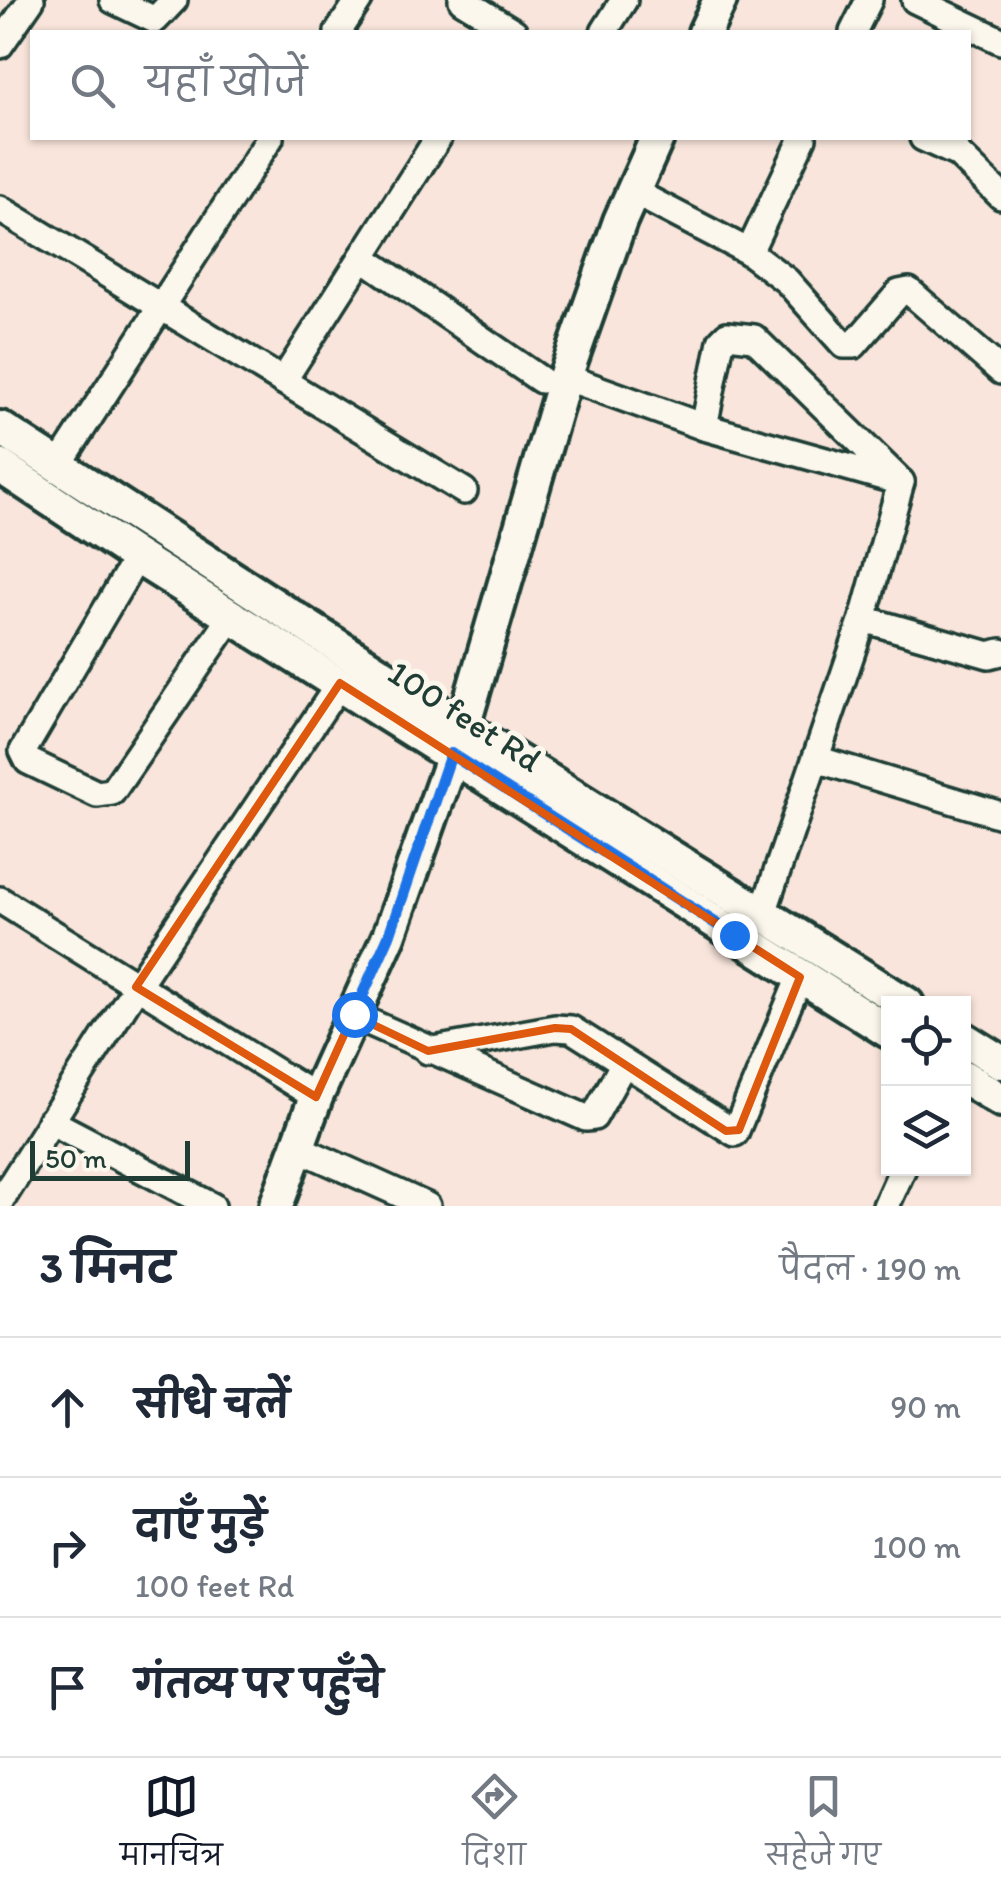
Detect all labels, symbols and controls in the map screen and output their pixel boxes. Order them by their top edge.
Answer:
search box [30,30,971,140]
icon: search [65,58,120,113]
text: यहाँ खोजें [145,59,307,105]
street label: 100 feet Rd [381,651,549,781]
route end [712,913,758,959]
route start [332,992,378,1038]
map controls [881,996,971,1176]
button: locate [881,996,971,1086]
button: layers [881,1086,971,1176]
scale bar [30,1136,190,1180]
text: 50 m [45,1141,107,1175]
text: 3 मिनट [40,1242,174,1293]
text: पैदल · 190 m [779,1250,961,1288]
icon: ahead [40,1380,95,1435]
text: सीधे चलें [135,1381,289,1427]
text: 90 m [890,1388,961,1426]
text: दाएँ मुड़ें [135,1502,266,1548]
icon: right [40,1520,95,1575]
text: 100 m [873,1528,961,1566]
text: 100 feet Rd [135,1567,294,1605]
icon: arrive [40,1660,95,1715]
text: गंतव्य पर पहुँचे [135,1661,383,1707]
tab: मानचित्र [120,1769,223,1886]
tab: दिशा [462,1769,526,1886]
tab: सहेजे गए [766,1769,881,1886]

